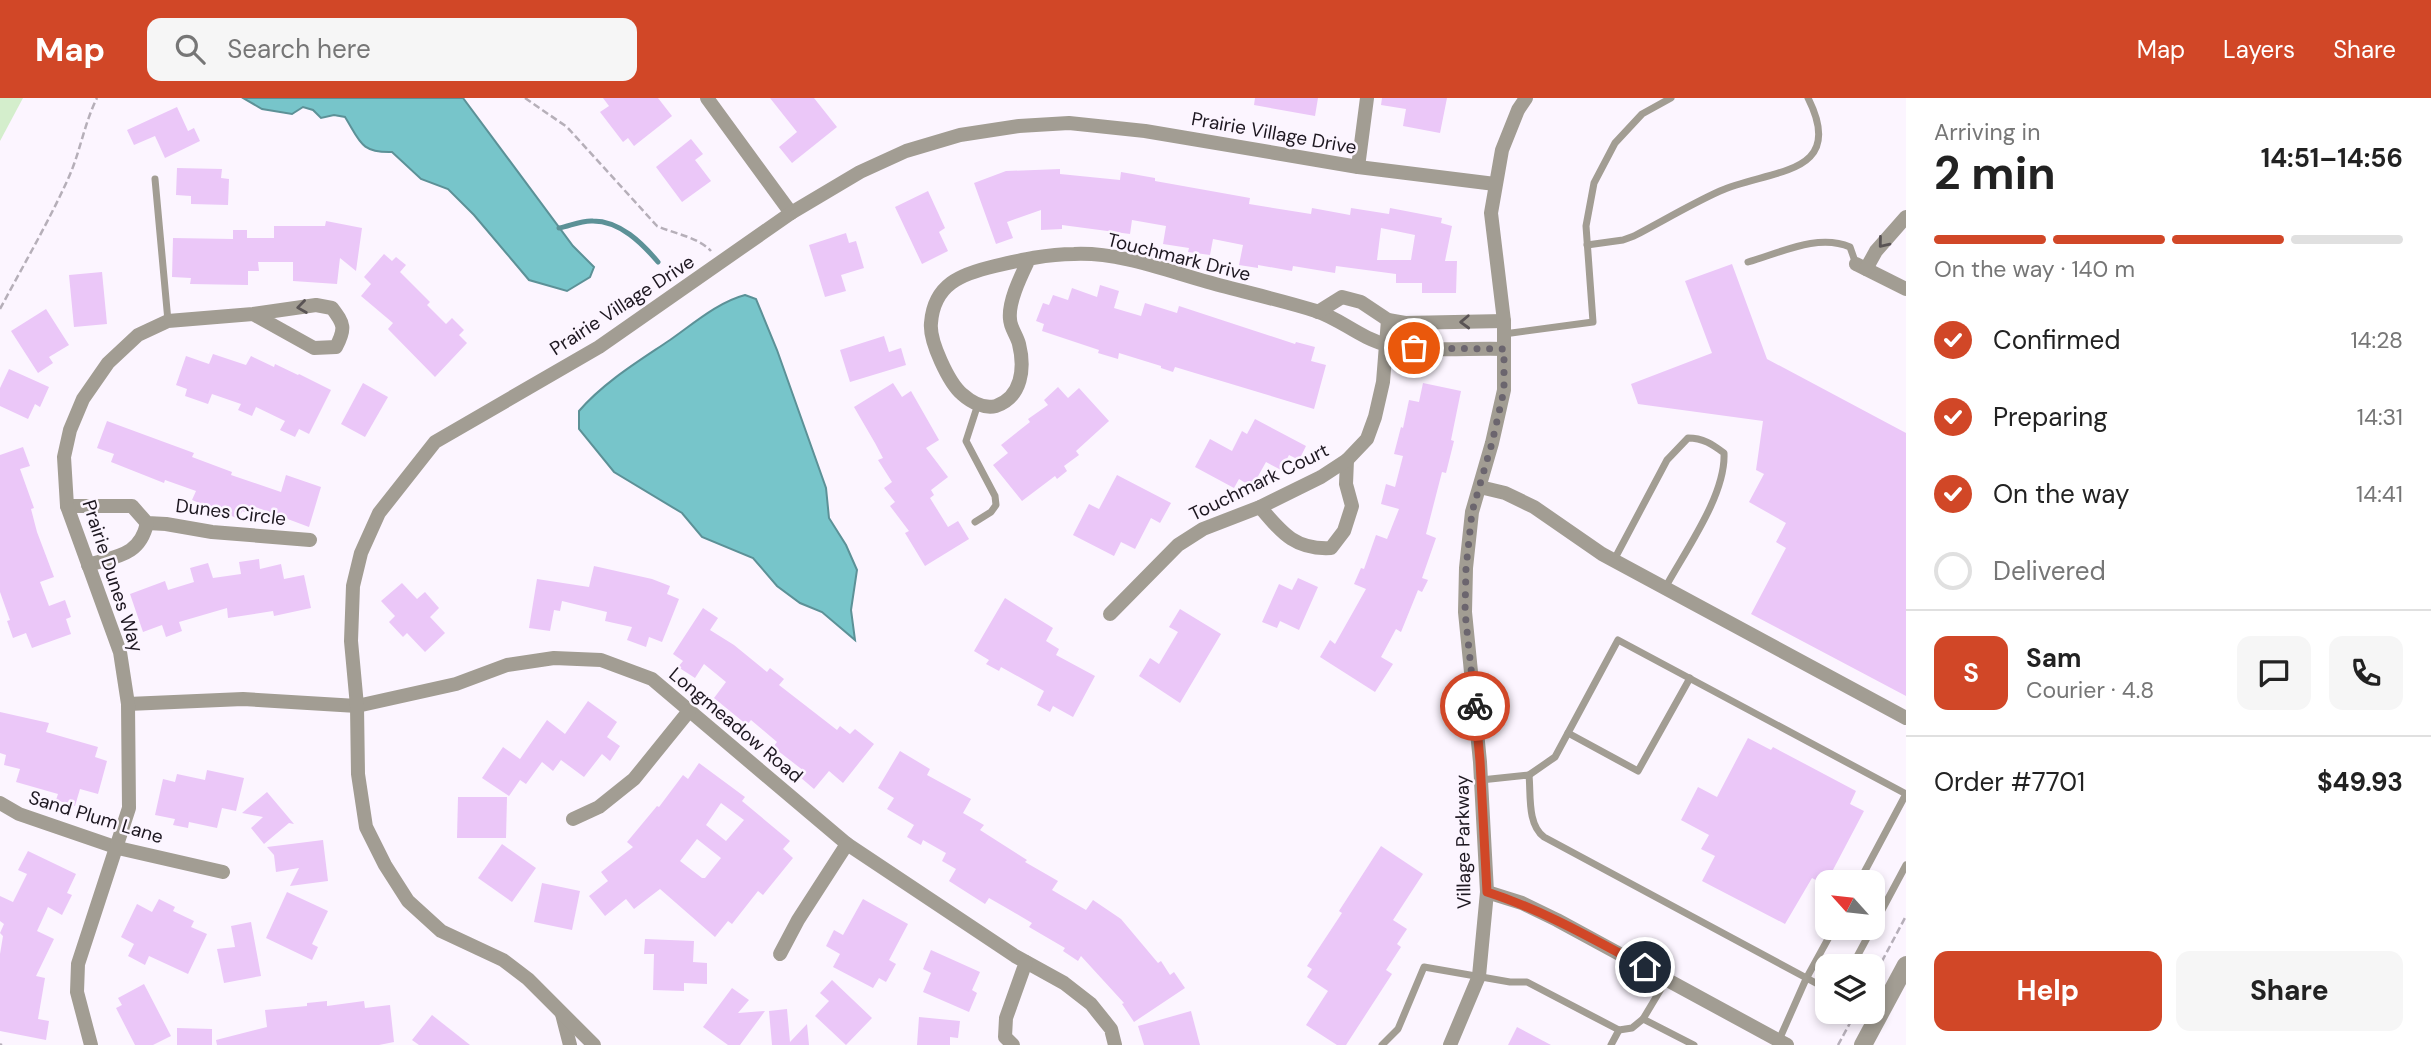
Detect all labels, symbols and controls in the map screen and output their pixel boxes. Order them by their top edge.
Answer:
search box [147,18,637,81]
text: Map [35,28,105,71]
icon: search [171,30,209,68]
text: Search here [227,32,371,66]
text: Map [2137,34,2185,65]
text: Layers [2223,34,2295,65]
text: Share [2333,34,2396,65]
street label: Prairie Village Drive [1189,106,1359,160]
text: Arriving in [1934,117,2040,147]
text: 14:51–14:56 [2261,141,2403,175]
text: 2 min [1934,143,2056,203]
street label: Touchmark Drive [1105,227,1253,287]
one-way arrow [1879,234,1891,247]
street label: Prairie Village Drive [545,249,699,361]
text: On the way · 140 m [1934,254,2135,284]
one-way arrow [296,300,308,315]
one-way arrow [1459,314,1470,330]
pin [1384,318,1444,378]
icon: check [1934,321,1972,359]
text: Confirmed [1993,323,2120,357]
text: 14:28 [2350,325,2403,355]
icon: bag [1395,329,1433,367]
icon: check [1934,398,1972,436]
text: Preparing [1993,400,2108,434]
text: 14:31 [2357,402,2403,432]
street label: Touchmark Court [1185,437,1333,527]
icon: check [1934,475,1972,513]
text: On the way [1993,477,2129,511]
text: 14:41 [2356,479,2403,509]
street label: Dunes Circle [174,493,288,531]
street label: Prairie Dunes Way [77,497,150,656]
text: Delivered [1993,554,2106,588]
button: chat [2237,636,2311,710]
button: phone [2329,636,2403,710]
text: Sam [2026,641,2081,675]
text: S [1963,656,1979,690]
street label: Longmeadow Road [664,662,808,788]
courier [1440,671,1510,741]
text: Courier · 4.8 [2026,675,2154,705]
icon: bike [1456,687,1494,725]
text: Order #7701 [1934,765,2085,799]
text: $49.93 [2317,765,2403,799]
street label: Village Parkway [1449,774,1477,909]
street label: Sand Plum Lane [26,785,166,849]
north arrow [1815,870,1885,940]
map controls [1815,870,1885,1024]
pin [1615,937,1675,997]
icon: home [1626,948,1664,986]
button: Help [1934,951,2162,1031]
button: Share [2176,951,2403,1031]
button: layers [1815,954,1885,1024]

